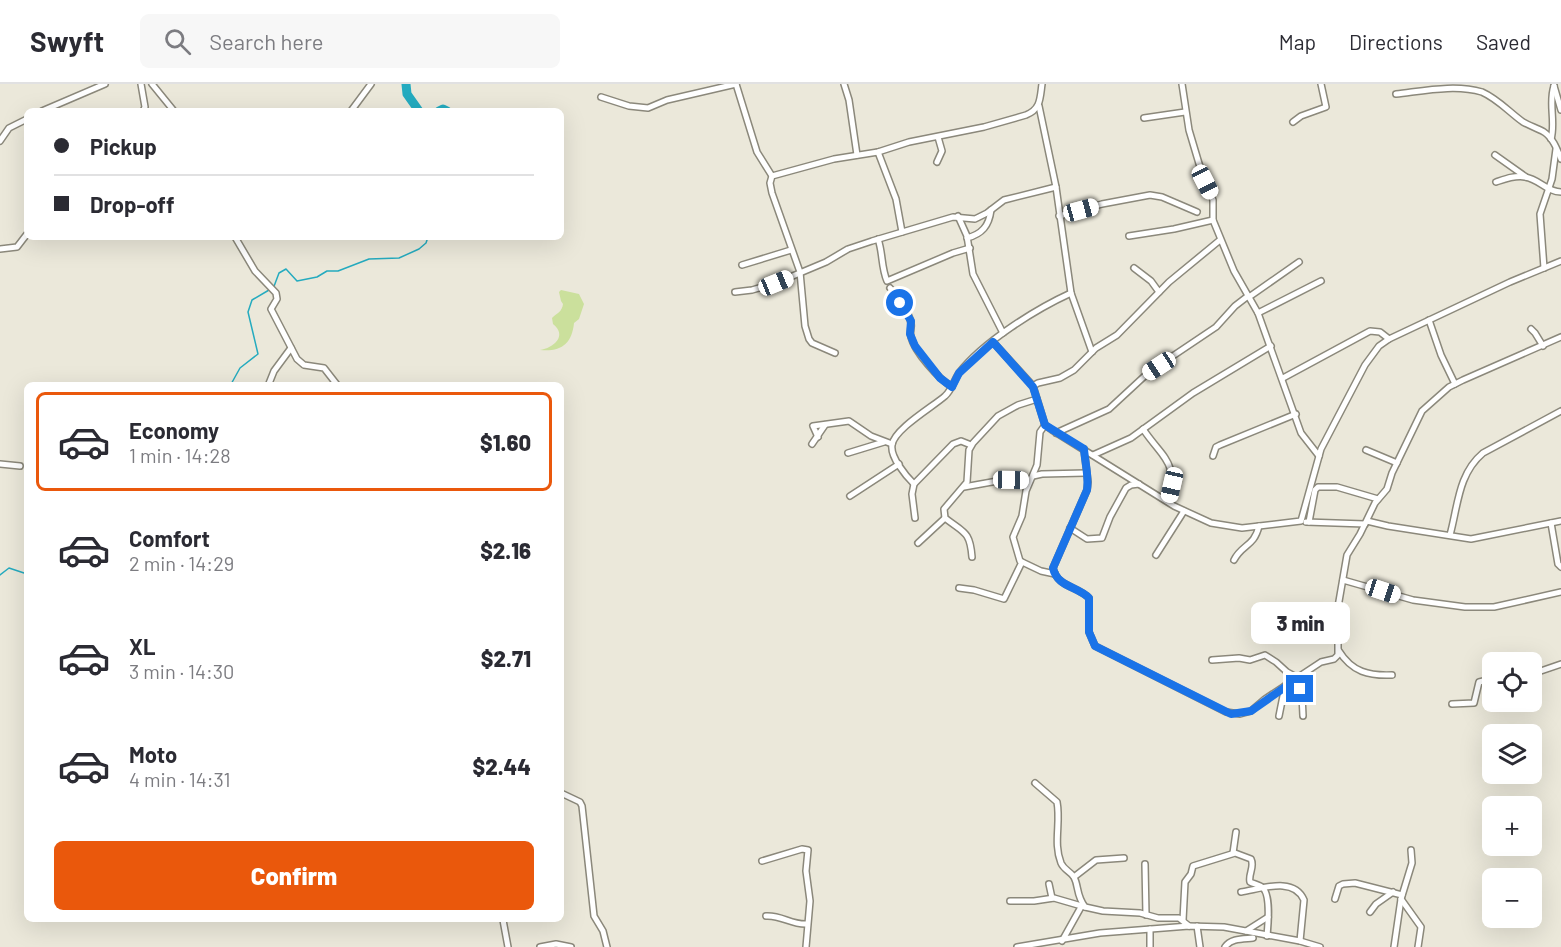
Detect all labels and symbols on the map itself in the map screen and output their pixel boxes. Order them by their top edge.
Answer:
car [1189,162,1221,202]
car [1061,197,1101,223]
car [756,268,796,298]
route start [886,289,913,316]
car [1139,349,1179,383]
car [1159,465,1185,505]
car [993,471,1029,489]
car [1363,577,1403,605]
callout: 3 min [1250,602,1350,644]
route end [1286,675,1313,702]

